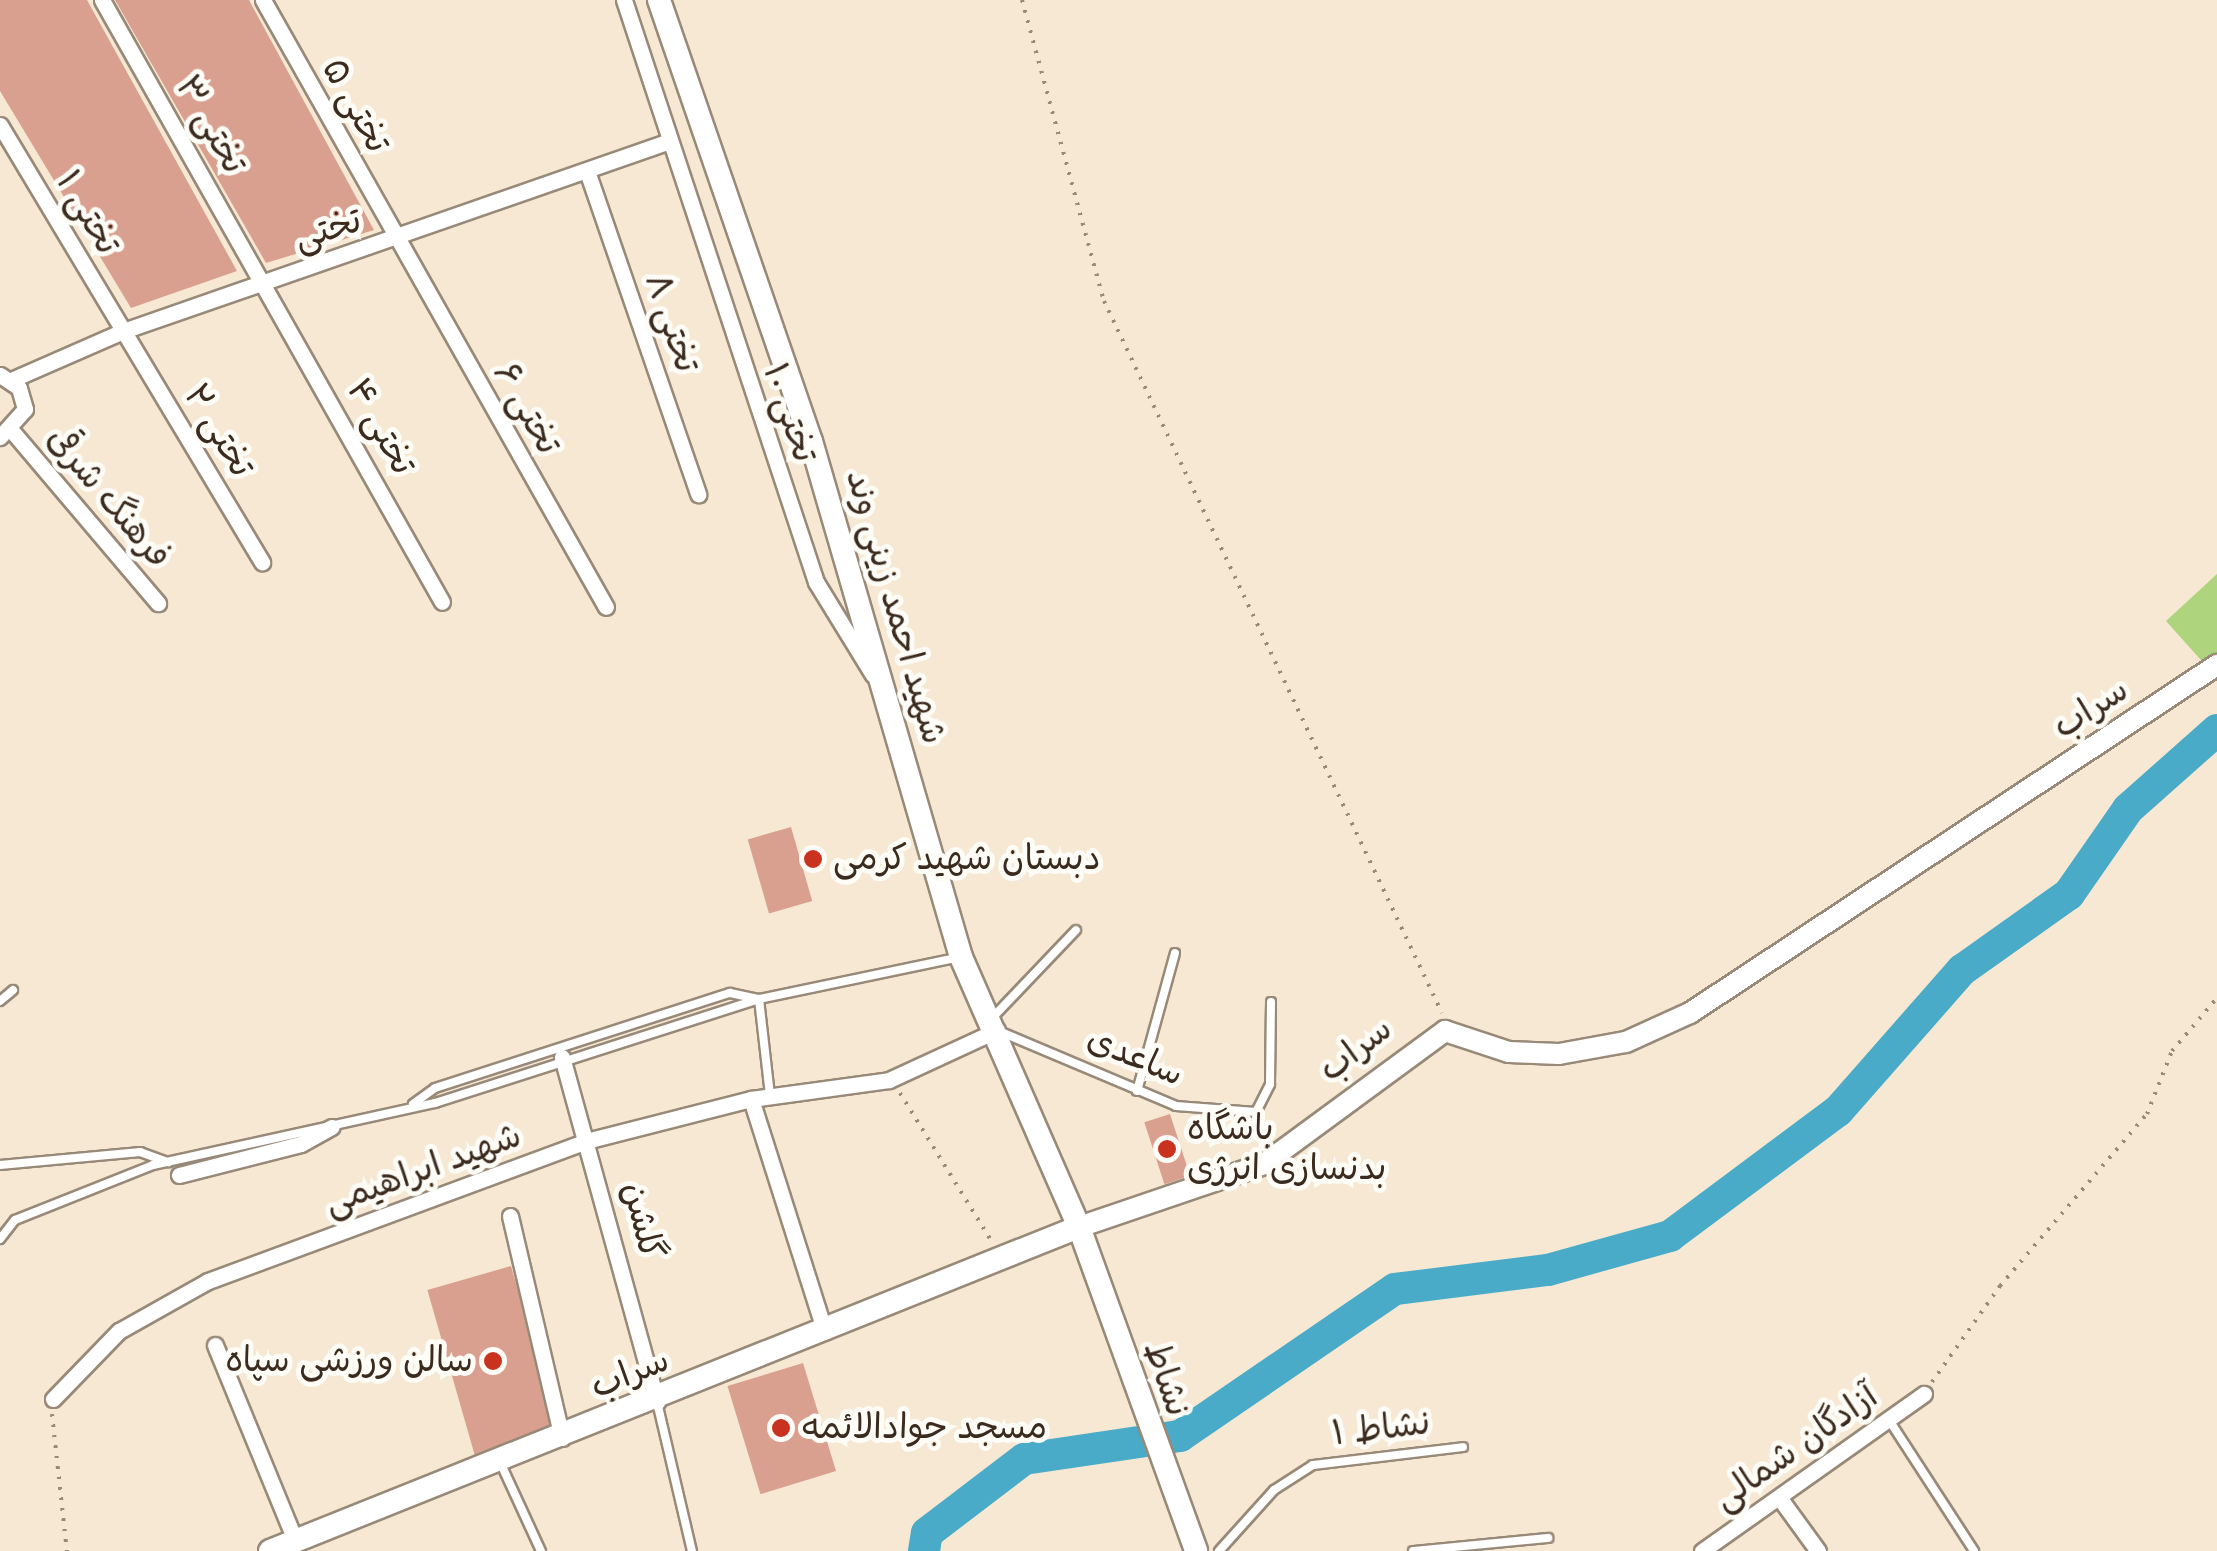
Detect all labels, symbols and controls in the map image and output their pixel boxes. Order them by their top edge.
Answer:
street label: تختی ۵ [312,51,398,161]
street label: تختی ۳ [165,69,255,181]
street label: تختی ۱ [46,164,128,262]
street label: تختی [289,200,367,260]
street label: تختی ۸ [635,268,707,378]
street label: تختی ۶ [483,356,569,462]
street label: تختی ۱۰ [753,358,825,468]
street label: تختی ۴ [336,371,424,483]
street label: تختی ۲ [174,377,262,485]
street label: فرهنگ شرقی [37,419,179,577]
street label: شهید احمد زینی وند [836,465,954,749]
street label: سراب [2046,669,2136,749]
place label: دبستان شهید کرمی [833,838,1101,880]
marker: دبستان شهید کرمی [802,848,824,870]
street label: سراب [1311,1009,1401,1091]
street label: ساعدی [1081,1018,1189,1096]
place label: باشگاه بدنسازی انرژی [1187,1108,1386,1190]
street label: شهید ابراهیمی [319,1115,527,1225]
marker: باشگاه بدنسازی انرژی [1156,1138,1178,1160]
street label: گلشن [612,1178,672,1264]
street label: نشاط [1134,1336,1198,1422]
street label: سراب [585,1339,675,1409]
place label: سالن ورزشی سپاه [225,1340,473,1382]
marker: سالن ورزشی سپاه [482,1350,504,1372]
street label: آزادگان شمالی [1706,1376,1886,1520]
street label: نشاط ۱ [1330,1402,1432,1456]
place label: مسجد جوادالائمه [801,1407,1047,1449]
marker: مسجد جوادالائمه [770,1417,792,1439]

